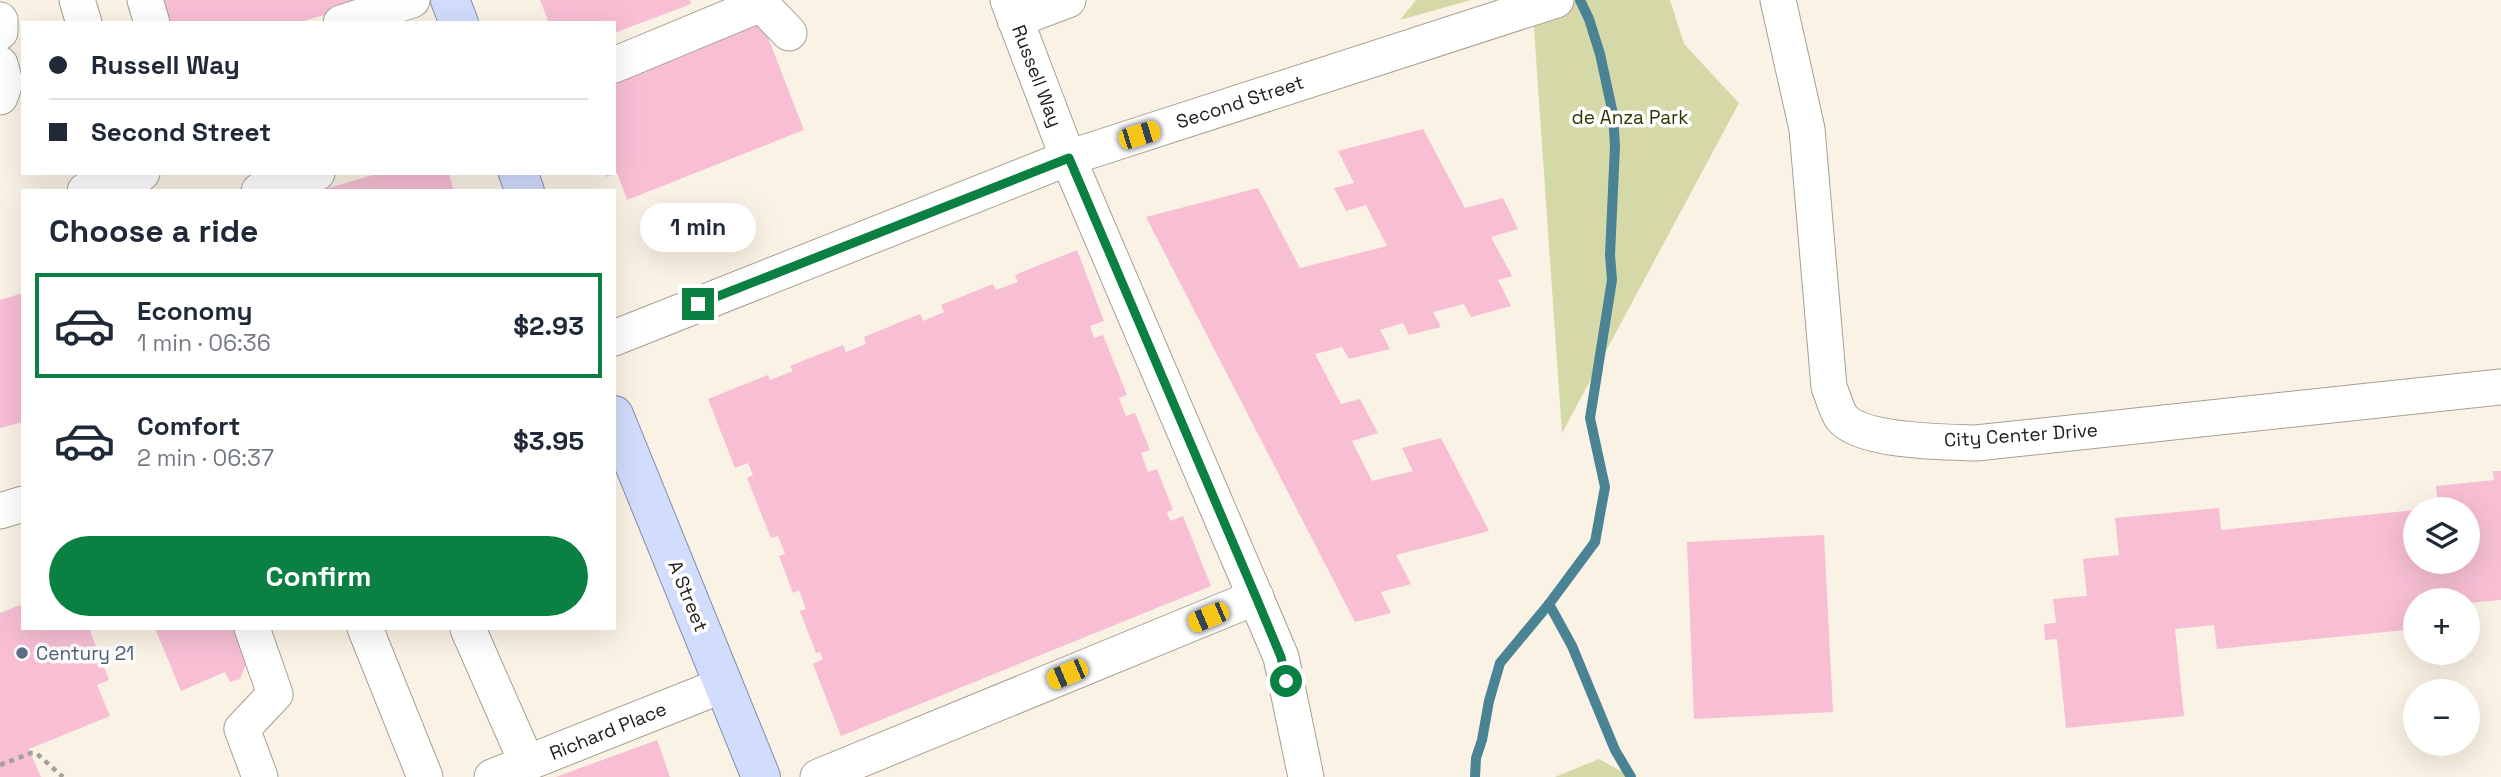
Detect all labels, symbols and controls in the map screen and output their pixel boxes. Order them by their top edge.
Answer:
street label: Russell Way [1006,21,1068,131]
text: Russell Way [91,48,240,82]
street label: Second Street [1173,70,1307,134]
park label: de Anza Park [1572,105,1688,130]
text: Second Street [91,115,271,149]
car [1116,119,1163,151]
callout: 1 min [640,202,756,252]
text: Choose a ride [49,211,259,251]
text: 1 min [670,212,726,242]
route end [682,288,714,320]
icon: car [53,294,116,357]
text: Economy [137,294,253,328]
text: $2.93 [513,309,584,343]
text: 1 min · 06:36 [137,328,271,358]
icon: car [53,409,116,472]
text: Comfort [137,409,240,443]
street label: City Center Drive [1943,417,2099,453]
text: $3.95 [513,424,584,458]
text: 2 min · 06:37 [137,443,274,473]
map controls [2403,497,2480,756]
button: layers [2403,497,2480,574]
button: Confirm [49,536,588,616]
street label: A Street [662,557,714,635]
button: + [2403,588,2480,665]
car [1185,599,1232,635]
place label: Century 21 [36,641,134,666]
marker: Century 21 [14,645,30,661]
car [1044,656,1091,692]
route start [1270,665,1302,697]
button: − [2403,679,2480,756]
street label: Richard Place [546,696,670,766]

